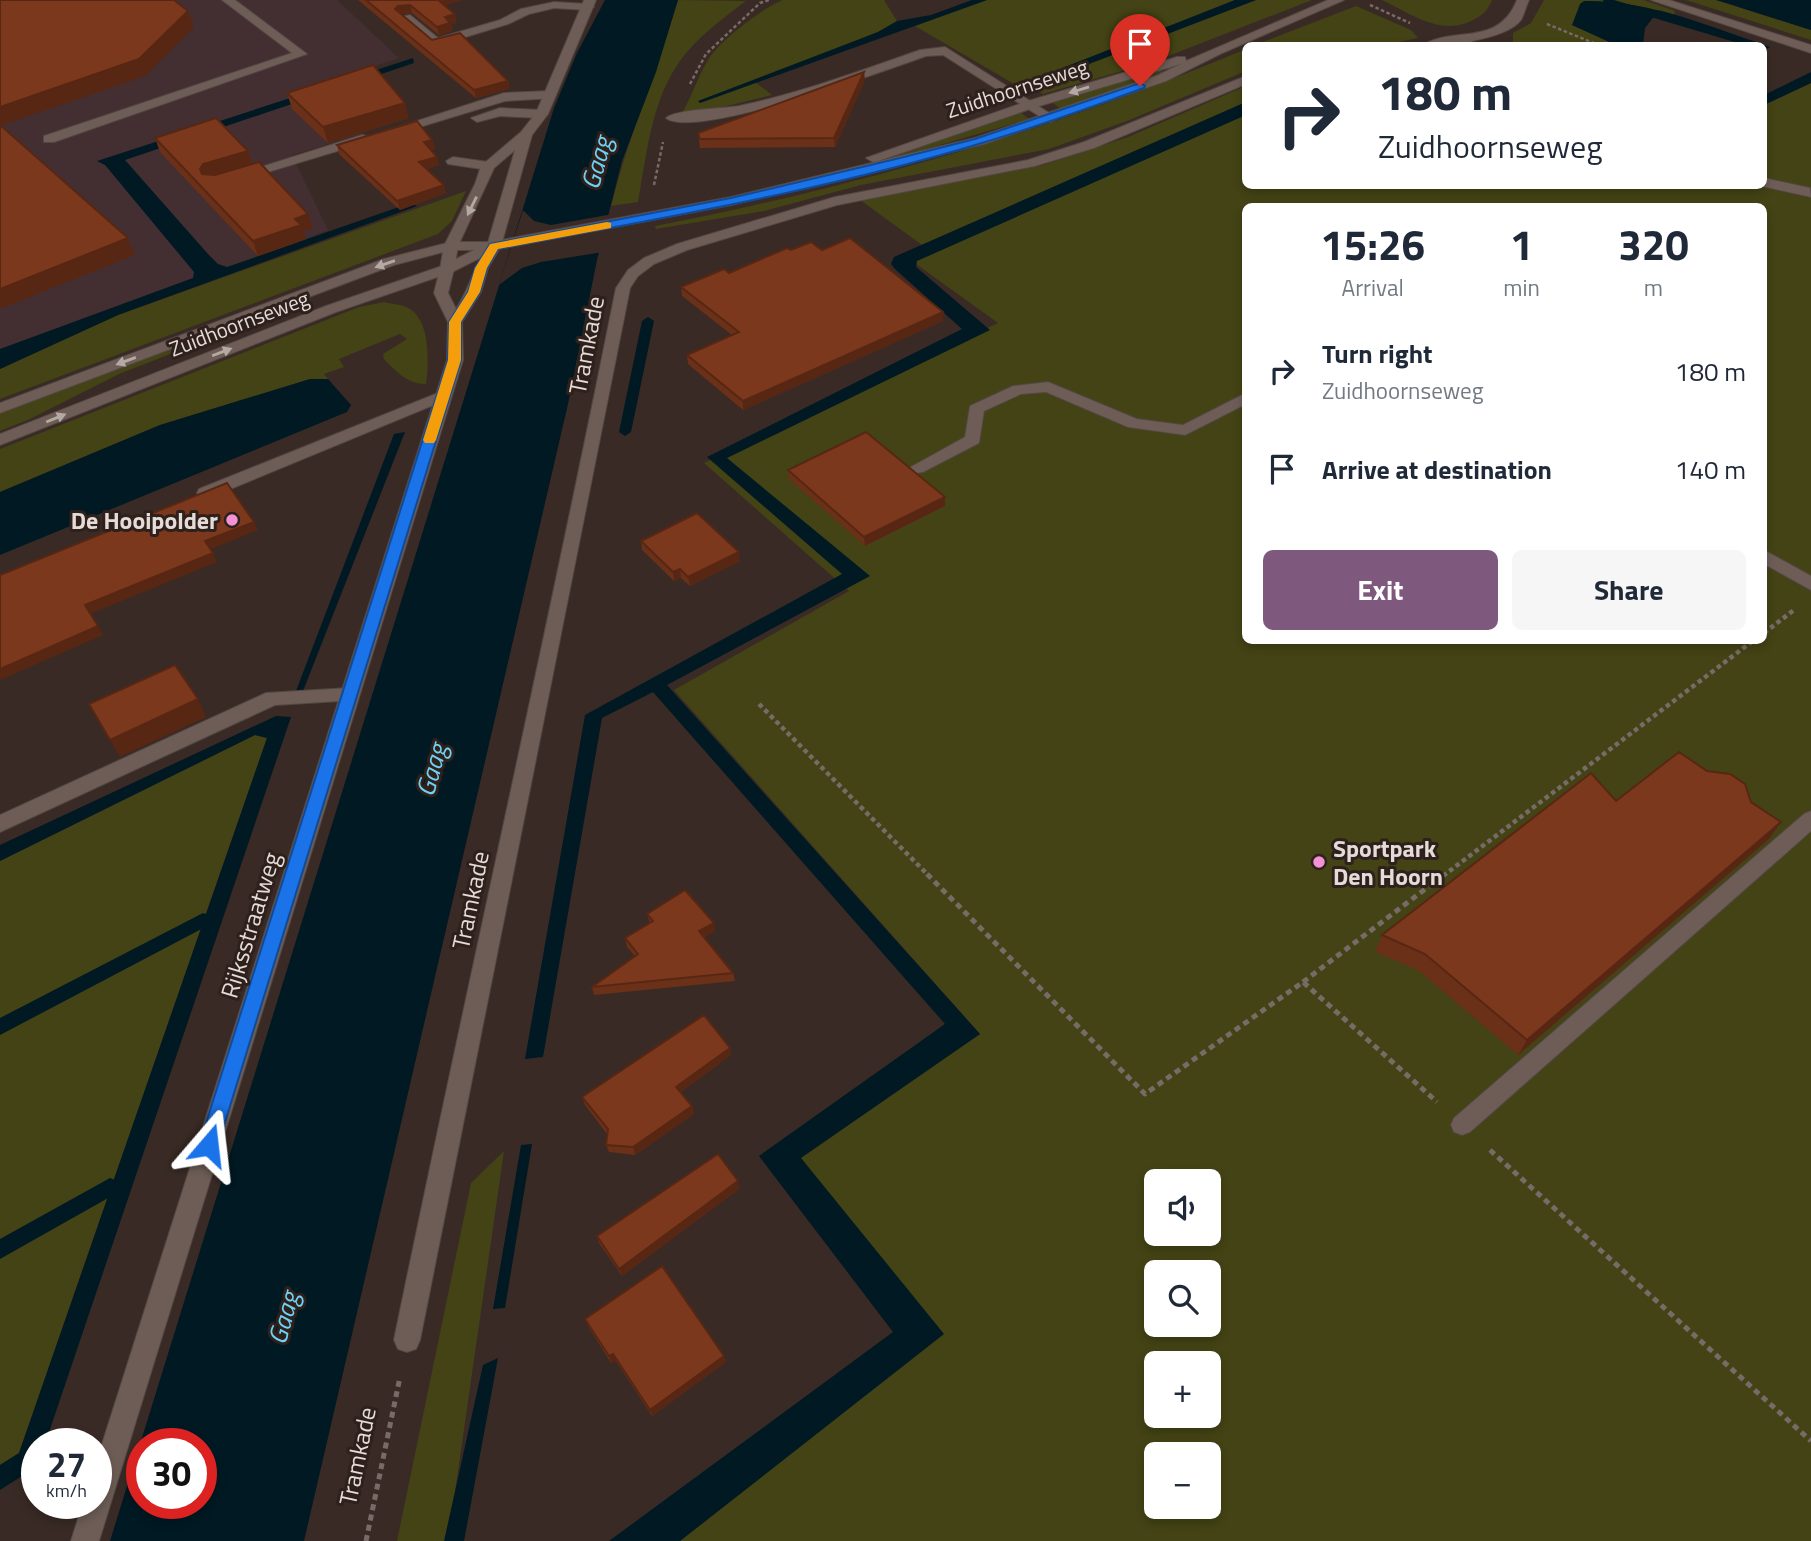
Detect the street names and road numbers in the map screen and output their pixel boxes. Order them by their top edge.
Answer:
street label: Zuidhoornseweg [942,50,1092,126]
street label: Zuidhoornseweg [164,282,314,364]
street label: Tramkade [559,293,613,397]
street label: Rijksstraatweg [211,848,289,1002]
street label: Tramkade [442,848,498,952]
street label: Tramkade [329,1404,385,1508]

